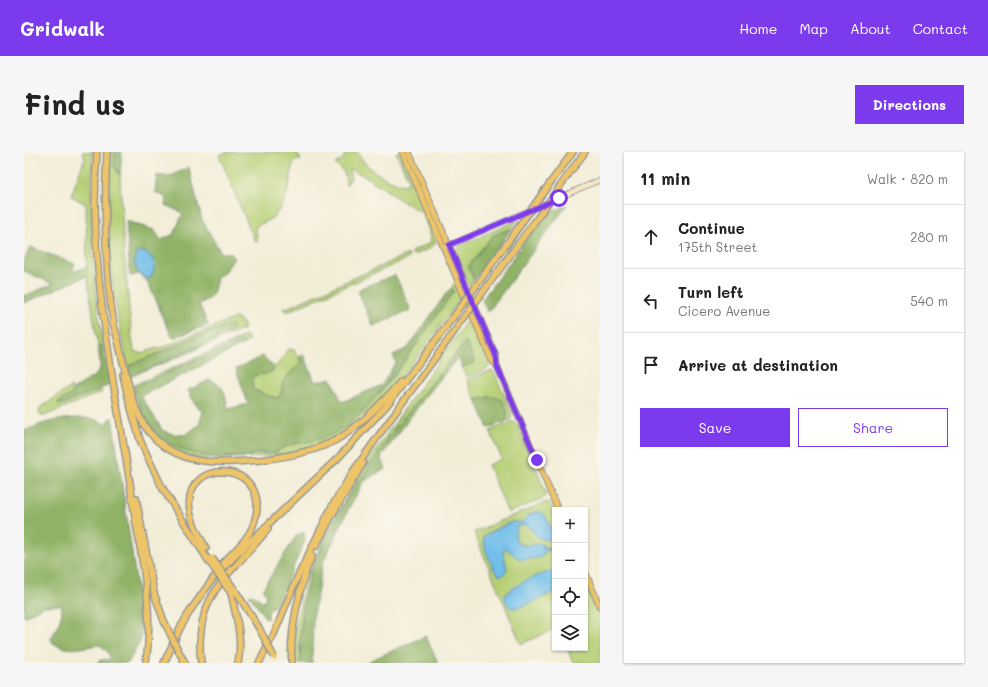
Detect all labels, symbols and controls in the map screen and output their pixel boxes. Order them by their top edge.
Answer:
text: Gridwalk [20,16,105,41]
text: Home [739,19,777,38]
text: Map [799,19,828,38]
text: About [850,19,891,38]
text: Contact [913,19,968,38]
button: Directions [855,85,964,124]
text: Find us [24,86,125,122]
text: 11 min [640,167,690,189]
text: Walk · 820 m [867,170,948,187]
route start [550,189,568,207]
text: Continue [678,218,745,238]
icon: ahead [640,226,662,248]
text: 280 m [910,228,948,245]
text: 175th Street [678,238,757,255]
text: Turn left [678,282,743,302]
icon: left [640,290,662,312]
text: 540 m [910,292,948,309]
text: Cicero Avenue [678,302,770,319]
icon: arrive [640,354,662,376]
text: Arrive at destination [678,355,838,375]
button: Save [640,408,790,447]
button: Share [798,408,948,447]
route end [528,451,546,469]
map controls [552,507,588,651]
button: + [552,507,588,543]
button: − [552,543,588,579]
button: locate [552,579,588,615]
button: layers [552,615,588,651]

